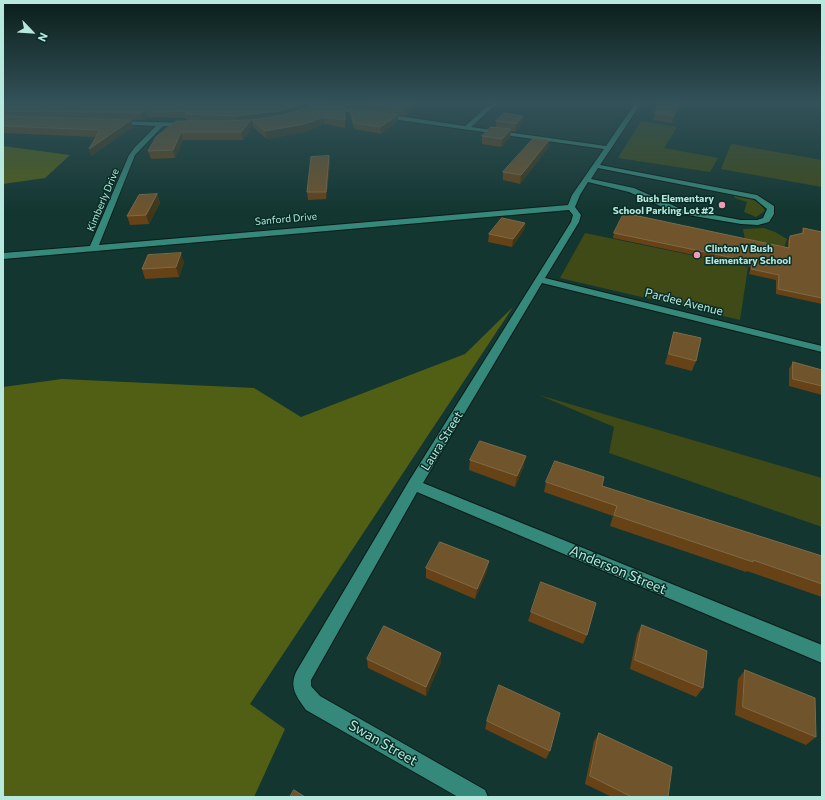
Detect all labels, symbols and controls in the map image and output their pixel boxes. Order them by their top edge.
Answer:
north arrow [12,12,52,52]
text: N [36,31,51,44]
street label: Kimberly Drive [84,167,122,233]
place label: Bush Elementary School Parking Lot #2 [613,193,714,216]
marker: Bush Elementary School Parking Lot #2 [717,200,727,210]
street label: Sanford Drive [255,210,317,228]
place label: Clinton V Bush Elementary School [705,243,791,266]
marker: Clinton V Bush Elementary School [692,250,702,260]
street label: Pardee Avenue [643,285,725,319]
street label: Laura Street [418,409,466,473]
street label: Anderson Street [567,542,669,598]
street label: Swan Street [346,717,420,769]

